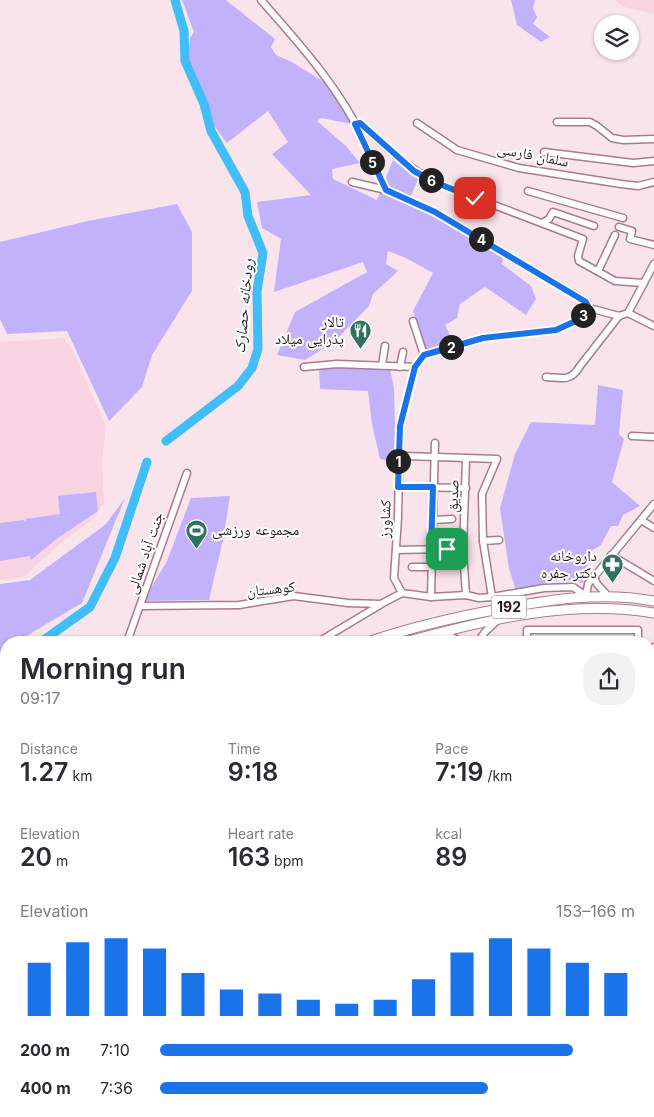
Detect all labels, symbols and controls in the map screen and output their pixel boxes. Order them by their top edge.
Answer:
map controls [594,15,639,60]
button: layers [594,15,639,60]
street label: سلمان فارسی [495,138,571,172]
pin: 5 [360,150,384,174]
text: 5 [368,154,377,171]
pin: 6 [418,168,444,192]
text: 6 [427,172,436,189]
pin [454,177,496,219]
icon: check [461,184,489,212]
pin: 4 [468,226,494,252]
text: 4 [477,231,486,248]
water label: رودخانه حصارک [229,258,257,354]
pin: 3 [570,302,596,328]
text: 3 [579,307,588,324]
place label: تالار پذرایی میلاد [275,312,345,349]
restaurant icon: تالار پذرایی میلاد [348,319,372,350]
pin: 2 [438,334,464,360]
text: 2 [447,339,456,356]
pin: 1 [386,448,410,474]
text: 1 [395,453,402,470]
street label: صدیق [442,479,464,513]
street label: کشاورز [374,499,395,540]
street label: جنت آباد شمالی [122,509,169,597]
sports icon: مجموعه ورزشی [184,518,208,549]
place label: مجموعه ورزشی [212,520,300,540]
pin [426,528,468,570]
icon: arrive [433,535,461,563]
place label: داروخانه دکتر جفره [541,546,597,582]
pharmacy icon: داروخانه دکتر جفره [601,553,625,584]
street label: کوهستان [246,577,296,601]
road number: 192 [492,596,526,618]
text: Morning run [20,652,186,686]
button: share [583,653,635,705]
text: 09:17 [20,688,60,708]
text: Distance [20,740,78,757]
text: Time [228,740,261,757]
text: Pace [435,740,468,757]
text: 1.27 [20,757,69,787]
text: 9:18 [228,757,278,787]
text: 7:19 [435,757,483,787]
text: km [69,767,92,784]
text: /km [483,767,512,784]
text: Elevation [20,825,80,842]
text: Heart rate [228,825,294,842]
text: kcal [435,825,462,842]
text: 20 [20,842,52,872]
text: 163 [228,842,270,872]
text: 89 [435,842,467,872]
text: m [52,852,68,869]
text: bpm [270,852,303,869]
text: Elevation [20,901,89,921]
text: 153–166 m [556,901,635,921]
text: 200 m [20,1040,70,1060]
text: 7:10 [100,1040,130,1060]
text: 400 m [20,1078,71,1098]
text: 7:36 [100,1078,133,1098]

